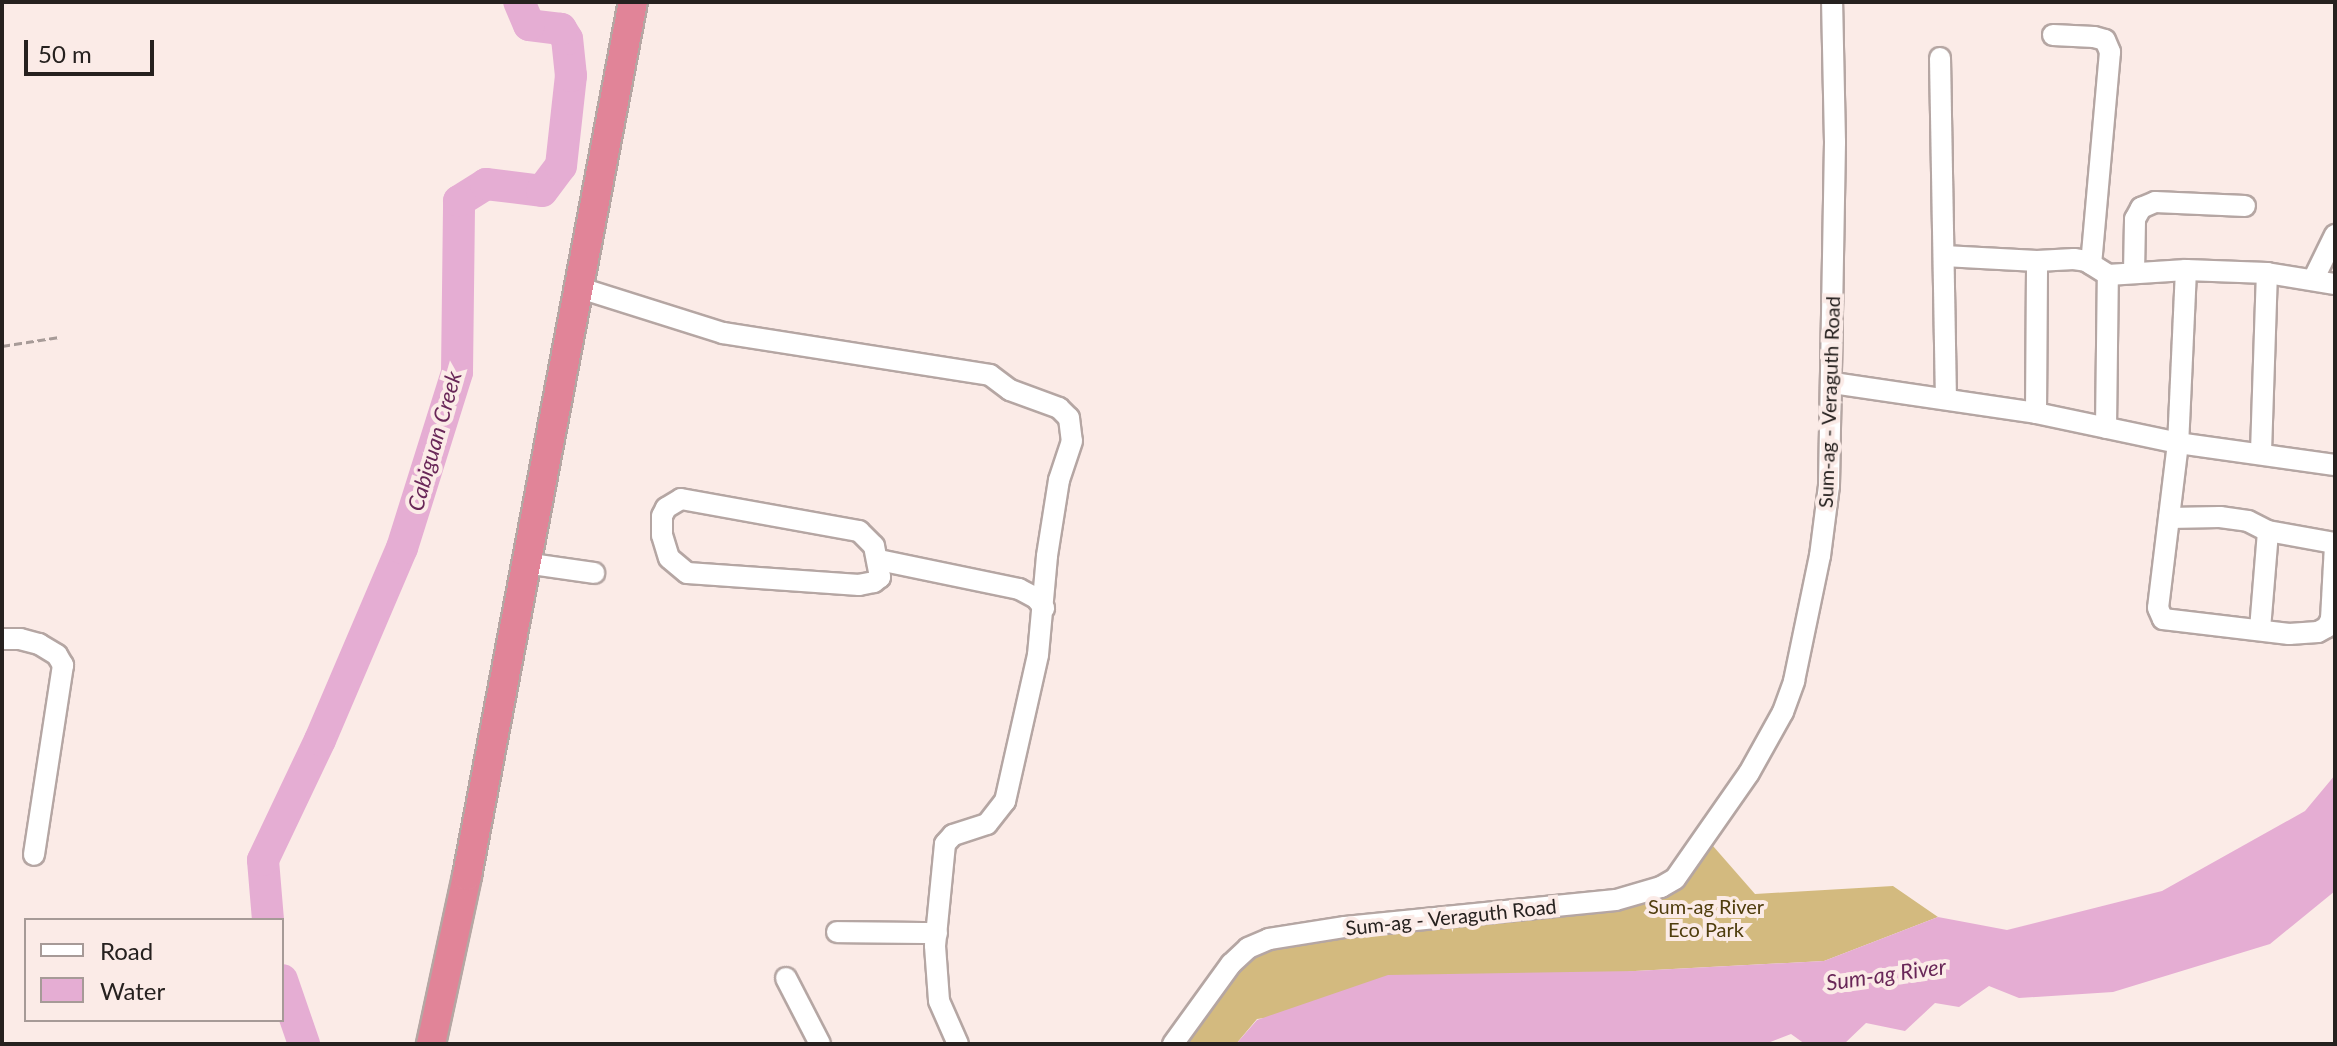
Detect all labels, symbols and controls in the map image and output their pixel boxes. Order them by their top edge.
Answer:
scale bar [28,24,158,74]
text: 50 m [38,39,92,68]
street label: Sum-ag - Veraguth Road [1813,295,1845,509]
water label: Cabiguan Creek [401,368,467,514]
street label: Sum-ag - Veraguth Road [1344,894,1558,940]
park label: Sum-ag River Eco Park [1648,894,1764,941]
legend [24,918,284,1022]
text: Road [100,936,153,965]
water label: Sum-ag River [1824,953,1948,995]
text: Water [100,976,165,1005]

